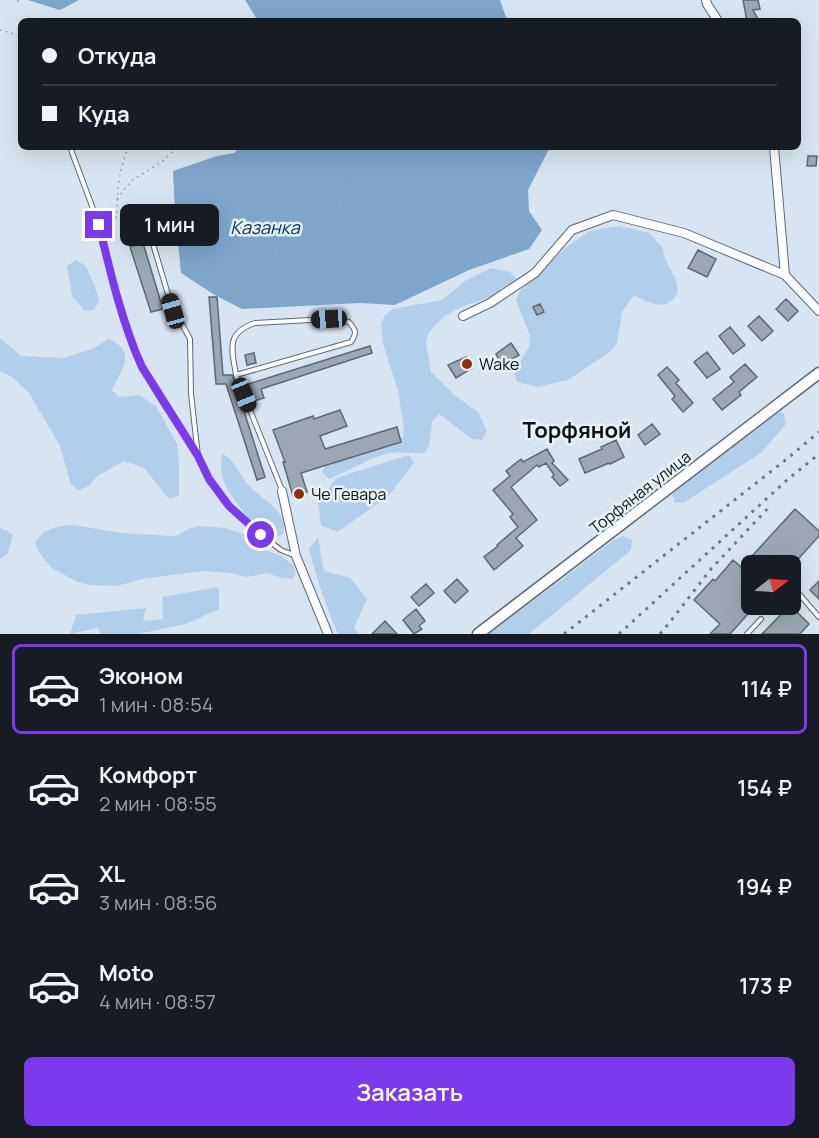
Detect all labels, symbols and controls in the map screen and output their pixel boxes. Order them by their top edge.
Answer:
text: Откуда [78,41,157,71]
text: Куда [78,99,130,129]
callout: 1 мин [120,204,219,246]
route end [85,211,112,238]
text: 1 мин [144,211,195,238]
water label: Казанка [230,215,301,239]
car [159,291,187,331]
car [311,309,347,329]
place label: Wake [479,353,519,375]
marker: Wake [460,357,474,371]
car [229,375,259,415]
district label: Торфяной [523,415,631,445]
street label: Торфяная улица [585,445,695,539]
place label: Че Гевара [311,483,386,505]
marker: Че Гевара [292,487,306,501]
route start [247,521,274,548]
north arrow [741,555,801,615]
map controls [741,555,801,615]
text: Эконом [99,661,183,691]
icon: car [27,662,81,716]
text: 114 ₽ [741,674,792,704]
text: 1 мин · 08:54 [99,691,214,718]
text: Комфорт [99,760,197,790]
icon: car [27,761,81,815]
text: 154 ₽ [737,773,792,803]
text: 2 мин · 08:55 [99,790,217,817]
text: XL [99,859,125,889]
icon: car [27,860,81,914]
text: 194 ₽ [736,872,792,902]
text: 3 мин · 08:56 [99,889,217,916]
text: Moto [99,958,154,988]
icon: car [27,959,81,1013]
text: 173 ₽ [739,971,792,1001]
text: 4 мин · 08:57 [99,988,216,1015]
button: Заказать [24,1057,795,1126]

